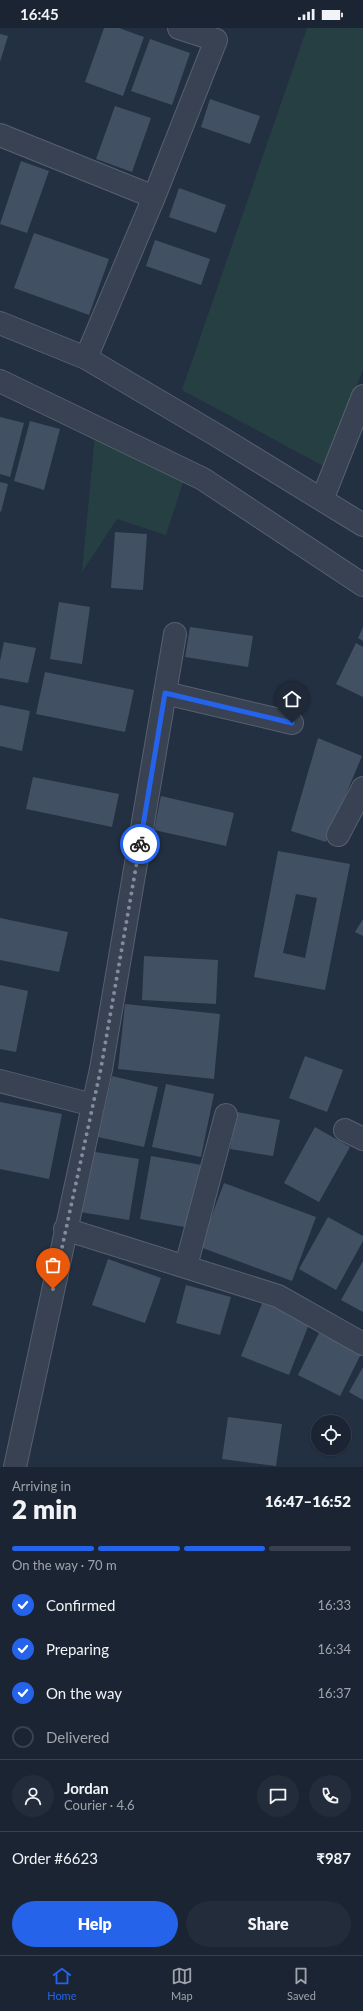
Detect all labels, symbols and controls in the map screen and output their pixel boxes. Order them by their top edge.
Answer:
text: 16:45 [20,5,59,23]
pin [275,682,309,723]
icon: home [281,688,303,710]
courier [120,824,160,864]
icon: bike [129,833,151,855]
pin [36,1248,70,1289]
icon: bag [42,1254,64,1276]
map controls [311,1415,351,1455]
button: locate [311,1415,351,1455]
text: Arriving in [12,1478,71,1494]
text: 16:47–16:52 [265,1492,351,1510]
text: 2 min [12,1493,77,1525]
text: On the way · 70 m [12,1557,117,1573]
icon: check [12,1594,34,1616]
text: Confirmed [46,1596,115,1614]
text: 16:33 [318,1597,351,1613]
icon: check [12,1638,34,1660]
text: Preparing [46,1640,109,1658]
text: 16:34 [318,1641,351,1657]
icon: check [12,1682,34,1704]
text: On the way [46,1684,122,1702]
text: 16:37 [318,1685,351,1701]
text: Delivered [46,1728,109,1746]
button: person [12,1775,54,1817]
button: chat [257,1775,299,1817]
button: phone [309,1775,351,1817]
text: Jordan [64,1779,109,1797]
text: Courier · 4.6 [64,1797,135,1813]
text: Order #6623 [12,1849,98,1867]
text: ₹987 [316,1849,351,1867]
button: Help [12,1901,178,1947]
button: Share [186,1901,351,1947]
tab: Home [47,1965,76,2002]
tab: Map [171,1965,193,2002]
tab: Saved [287,1965,316,2002]

